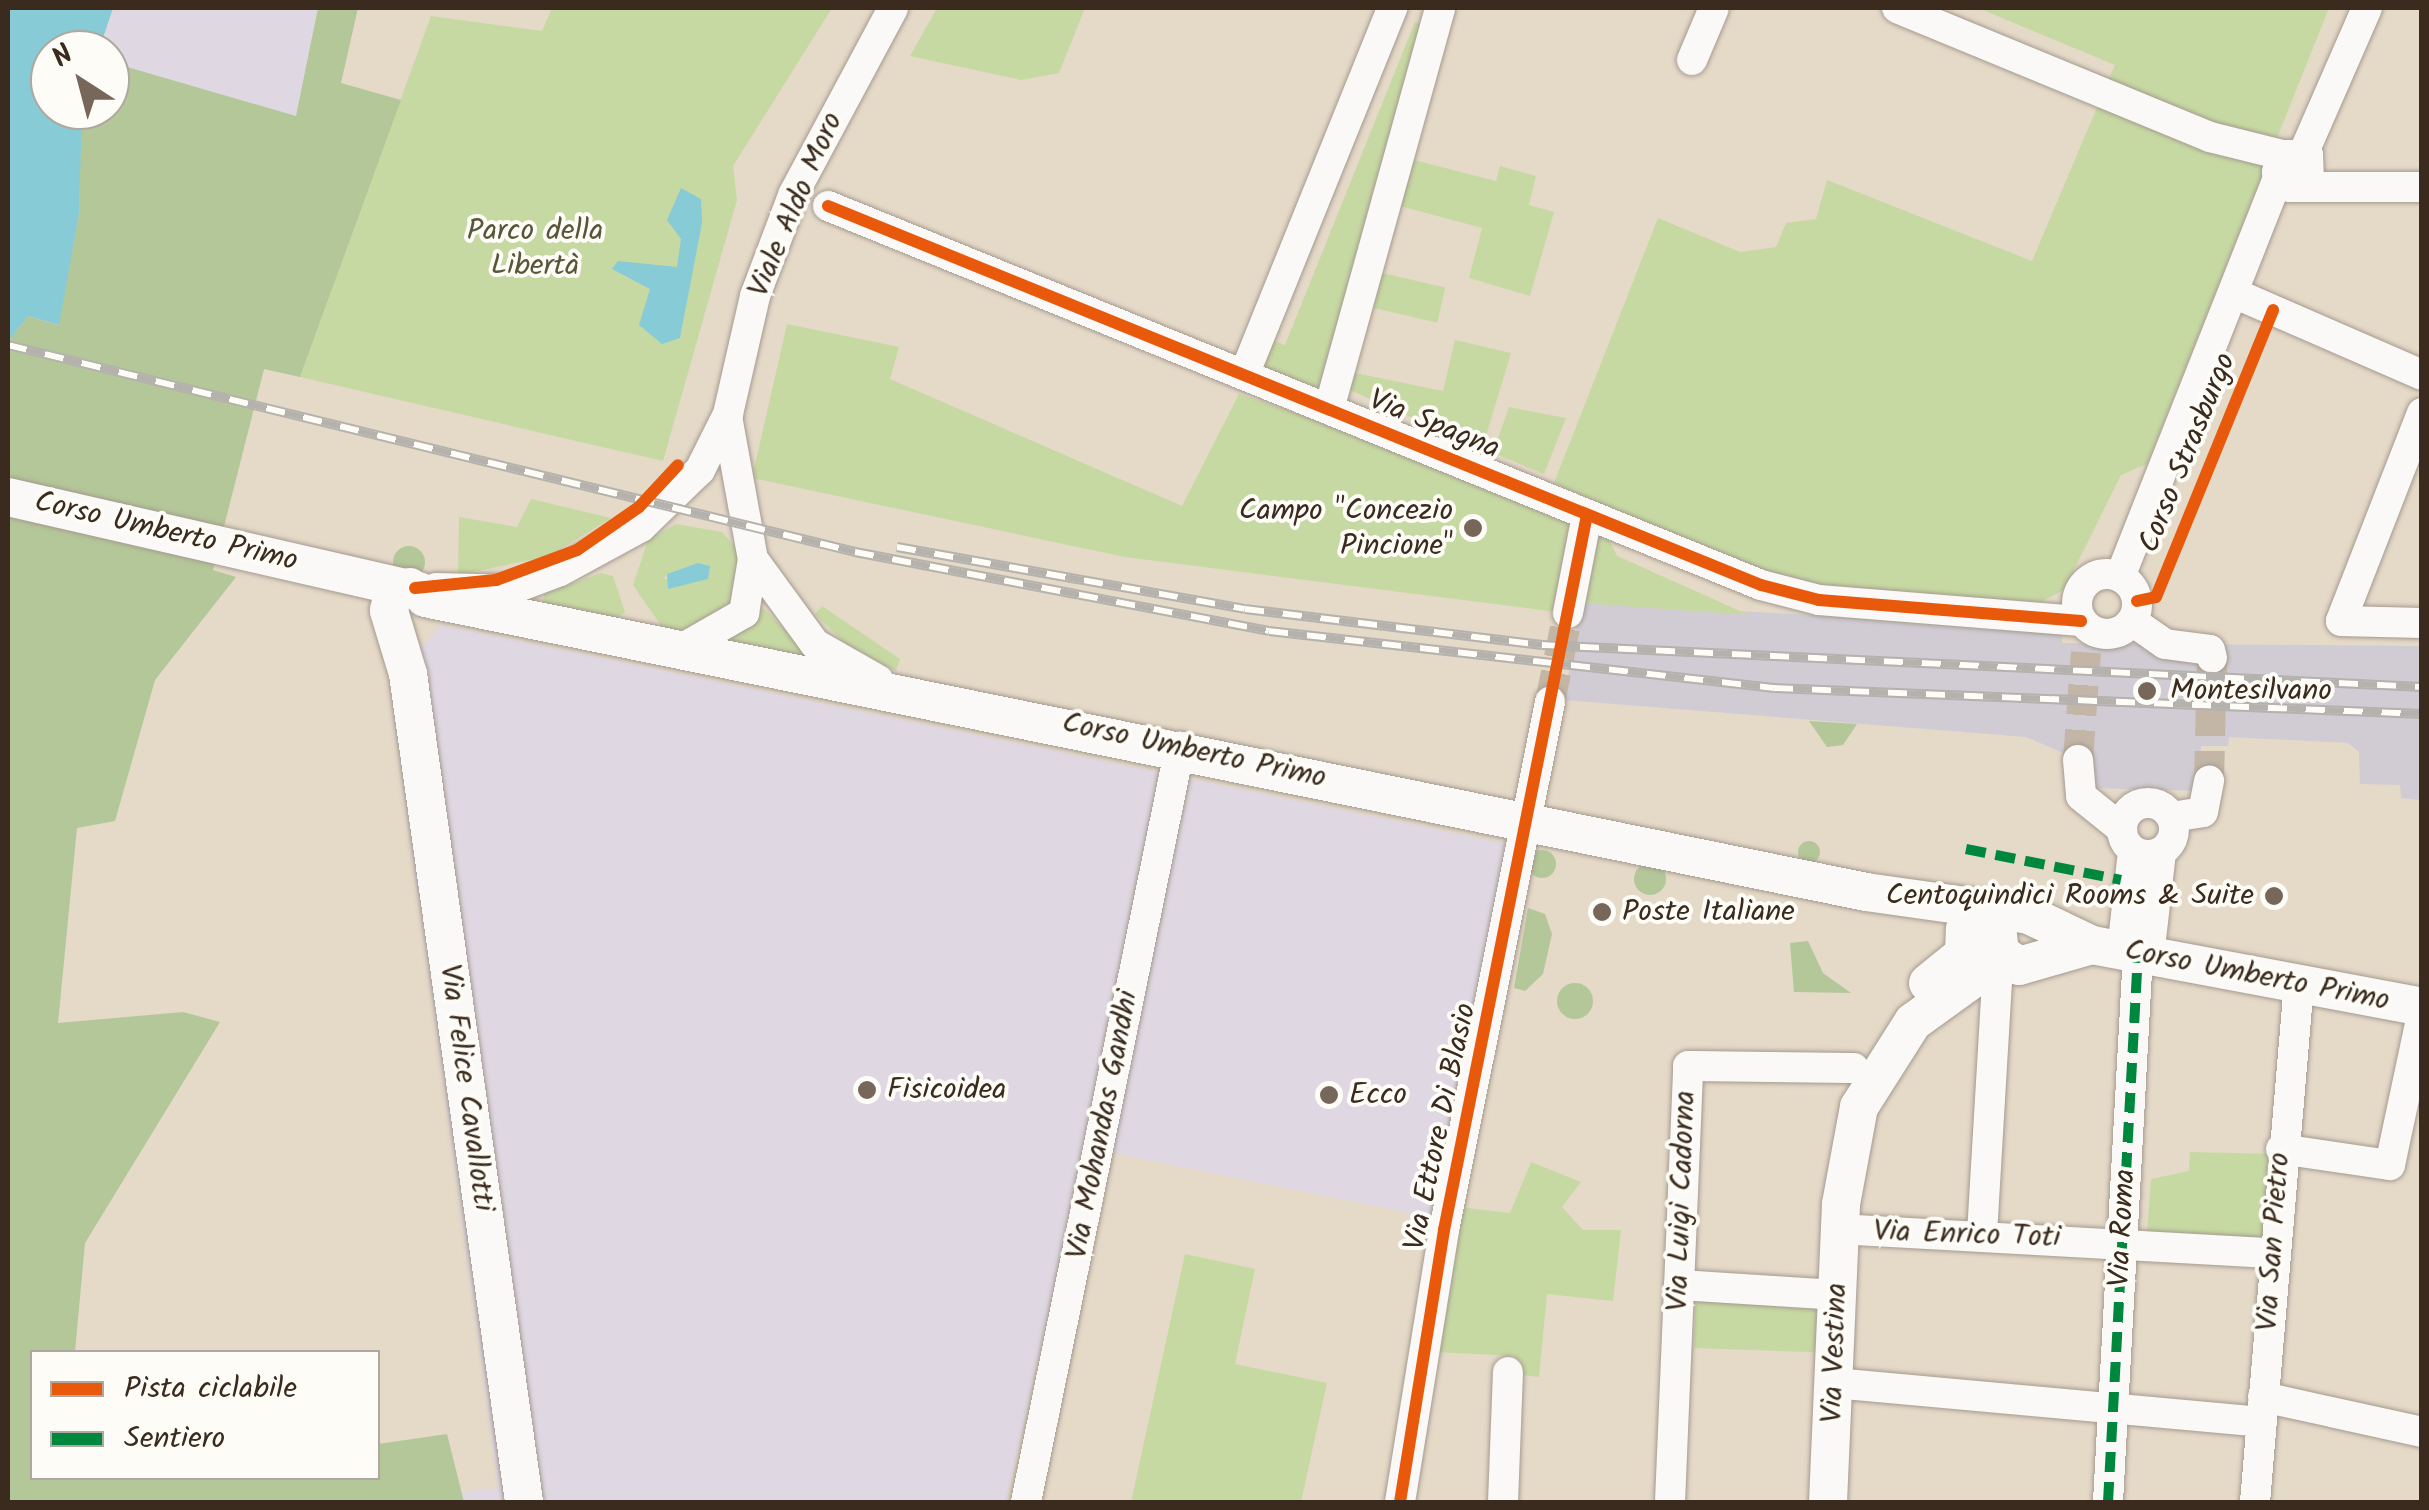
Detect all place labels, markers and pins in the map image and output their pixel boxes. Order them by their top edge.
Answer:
place label: Campo "Concezio Pincione" [1239,493,1453,564]
marker: Campo "Concezio Pincione" [1462,517,1484,539]
place label: Montesilvano [2170,673,2332,709]
marker: Montesilvano [2134,678,2160,704]
place label: Centoquindici Rooms & Suite [1886,878,2254,914]
marker: Centoquindici Rooms & Suite [2263,885,2285,907]
place label: Poste Italiane [1622,894,1795,930]
marker: Poste Italiane [1591,901,1613,923]
place label: Fisicoidea [887,1072,1006,1108]
place label: Ecco [1349,1077,1407,1113]
marker: Fisicoidea [856,1079,878,1101]
marker: Ecco [1318,1084,1340,1106]

